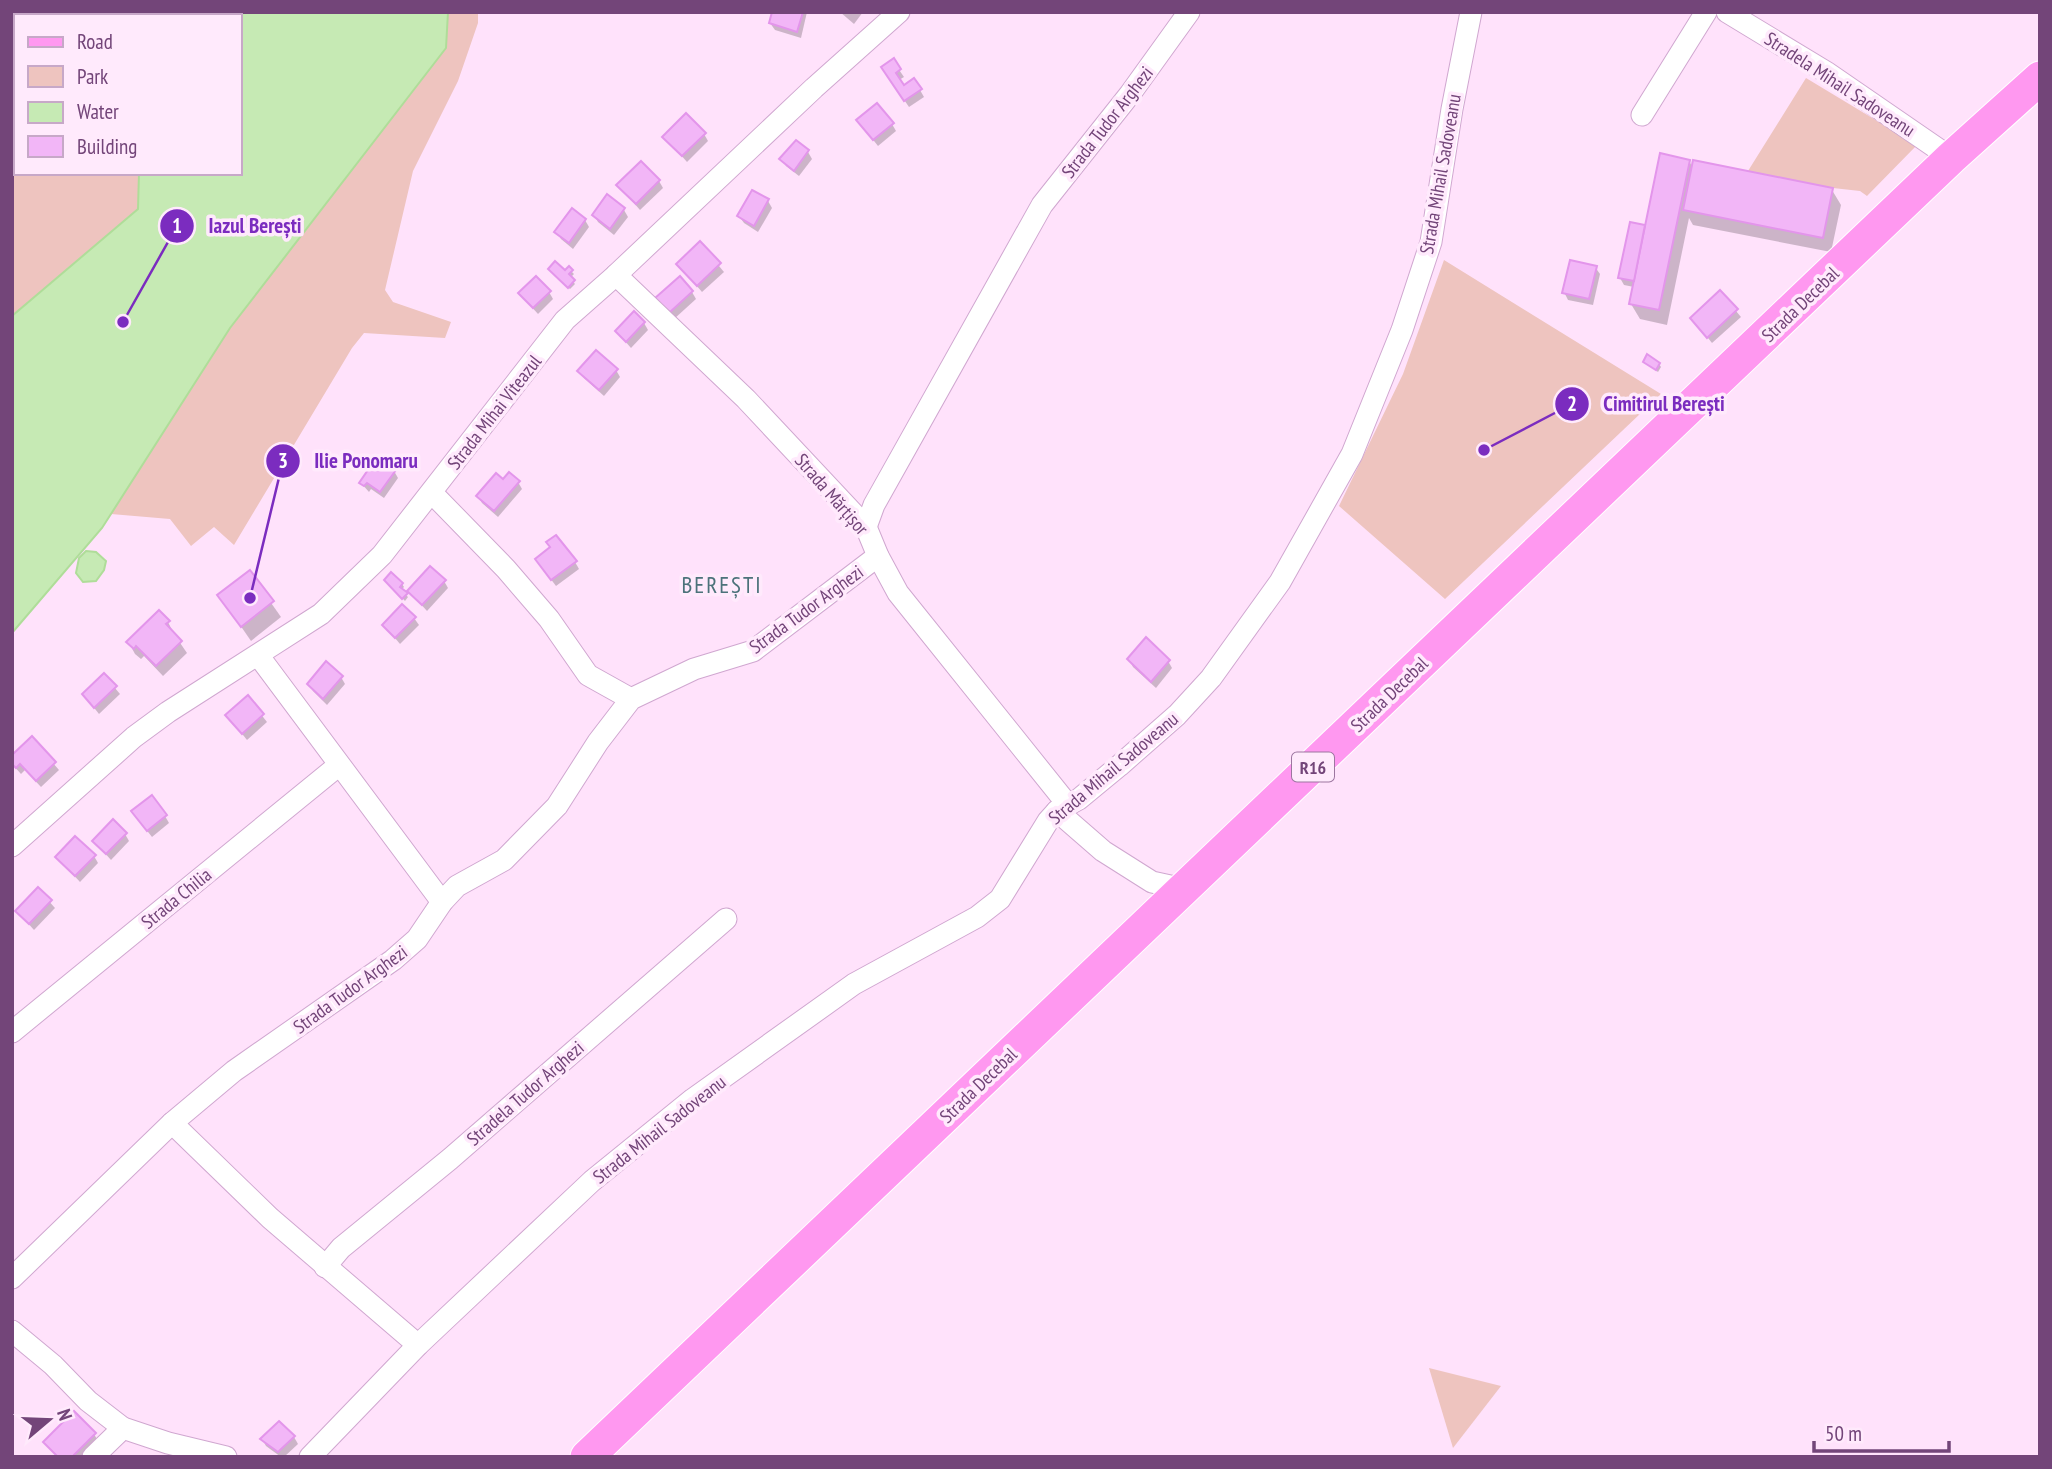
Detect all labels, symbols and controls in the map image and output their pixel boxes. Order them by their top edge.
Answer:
legend [14,14,242,175]
street label: Stradela Mihail Sadoveanu [1760,26,1920,142]
text: Road [77,28,113,55]
street label: Strada Tudor Arghezi [1056,61,1158,183]
text: Park [77,63,108,90]
street label: Strada Mihail Sadoveanu [1414,92,1466,256]
text: Water [77,98,119,125]
text: Building [77,133,137,160]
callout: Iazul Berești [159,205,315,247]
text: 1 [172,212,182,239]
text: Iazul Berești [208,212,302,239]
street label: Strada Decebal [1756,261,1844,347]
street label: Strada Mihai Viteazul [442,349,547,474]
callout: Cimitirul Berești [1555,383,1739,425]
text: 2 [1567,390,1577,417]
text: Cimitirul Berești [1603,390,1725,417]
callout: Ilie Ponomaru [265,440,432,482]
text: 3 [278,447,288,474]
text: Ilie Ponomaru [314,447,418,474]
street label: Strada Mărțișor [790,448,875,540]
street label: Strada Tudor Arghezi [744,560,868,658]
district label: BEREȘTI [681,570,763,599]
street label: Strada Decebal [1345,651,1433,737]
street label: Strada Mihail Sadoveanu [1043,707,1183,829]
road number: R16 [1292,752,1334,782]
street label: Strada Chilia [136,862,216,934]
street label: Strada Tudor Arghezi [288,940,412,1038]
street label: Stradela Tudor Arghezi [461,1036,589,1150]
street label: Strada Decebal [934,1042,1022,1128]
street label: Strada Mihail Sadoveanu [588,1070,730,1188]
north arrow [14,1385,84,1455]
text: N [52,1406,78,1423]
scale bar [1814,1410,1949,1454]
text: 50 m [1825,1420,1862,1447]

